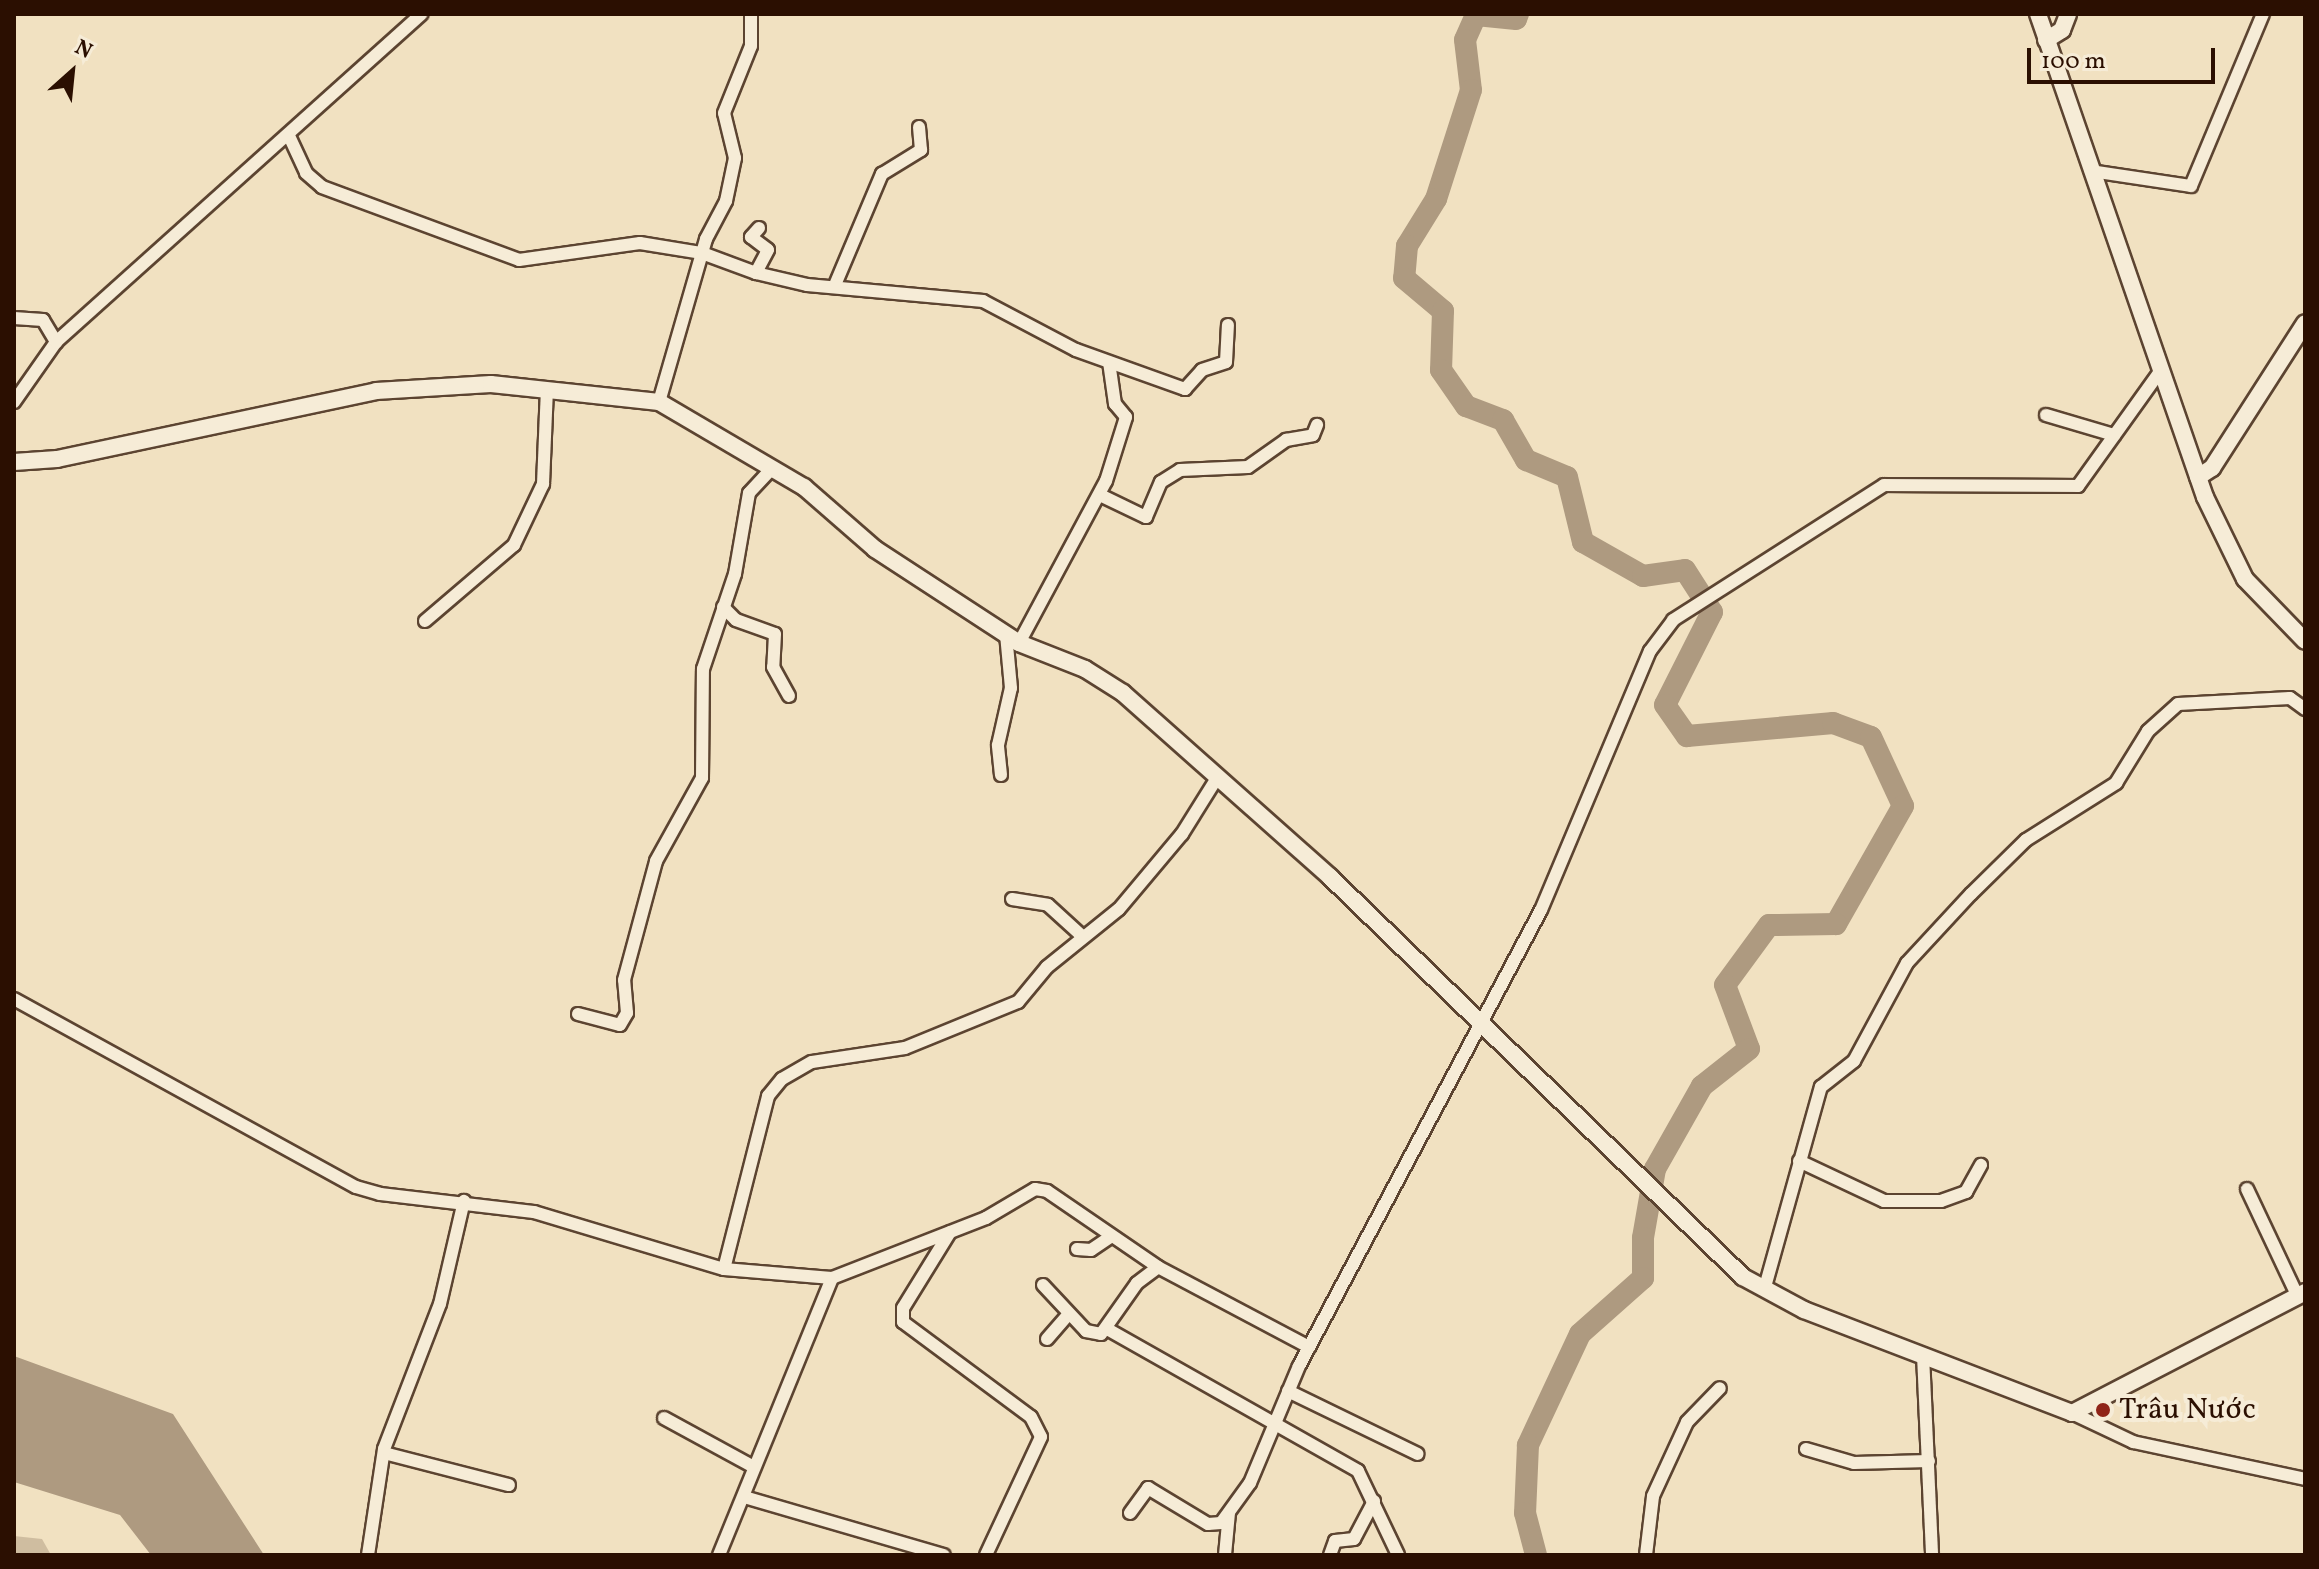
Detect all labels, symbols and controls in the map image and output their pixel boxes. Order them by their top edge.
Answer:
north arrow [32,32,112,112]
scale bar [2031,32,2219,82]
text: N [69,33,97,68]
text: 100 m [2041,45,2106,79]
place label: Trâu Nước [2119,1392,2256,1428]
marker: Trâu Nước [2094,1401,2112,1419]

